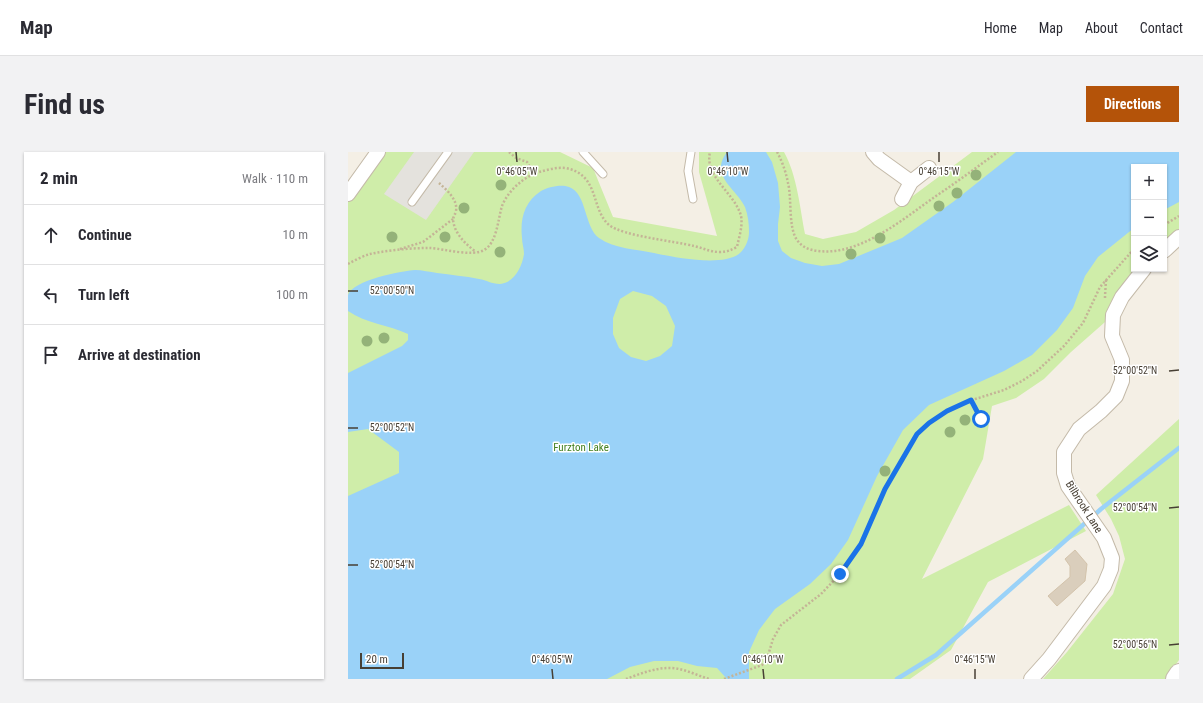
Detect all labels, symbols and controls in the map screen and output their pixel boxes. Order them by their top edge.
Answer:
text: Map [20,16,53,39]
text: Home [984,20,1017,36]
text: Map [1039,20,1063,36]
text: About [1085,20,1118,36]
text: Contact [1140,20,1183,36]
button: Directions [1086,86,1179,122]
text: Find us [24,88,105,121]
map controls [1131,164,1167,272]
button: + [1131,164,1167,200]
text: 0°46'05"W [497,166,538,177]
text: 0°46'10"W [708,166,749,177]
text: 0°46'15"W [919,166,960,177]
text: 2 min [40,168,78,188]
text: Walk · 110 m [242,171,308,186]
button: − [1131,200,1167,236]
icon: ahead [40,224,62,246]
text: Continue [78,226,132,244]
text: 10 m [282,227,308,242]
button: layers [1131,236,1167,272]
icon: left [40,284,62,306]
text: 52°00'50"N [370,285,414,296]
text: Turn left [78,286,129,304]
text: 100 m [276,287,308,302]
icon: arrive [40,344,62,366]
text: Arrive at destination [78,346,201,364]
text: 52°00'52"N [1113,365,1157,376]
route start [972,410,990,428]
text: 52°00'52"N [370,422,414,433]
park label: Furzton Lake [553,441,609,454]
street label: Bilbrook Lane [1063,478,1105,536]
text: 52°00'54"N [1113,502,1157,513]
text: 52°00'54"N [370,559,414,570]
route end [831,565,849,583]
text: 52°00'56"N [1113,639,1157,650]
scale bar [360,651,404,670]
text: 20 m [366,653,388,666]
text: 0°46'05"W [532,654,573,665]
text: 0°46'10"W [743,654,784,665]
text: 0°46'15"W [955,654,996,665]

